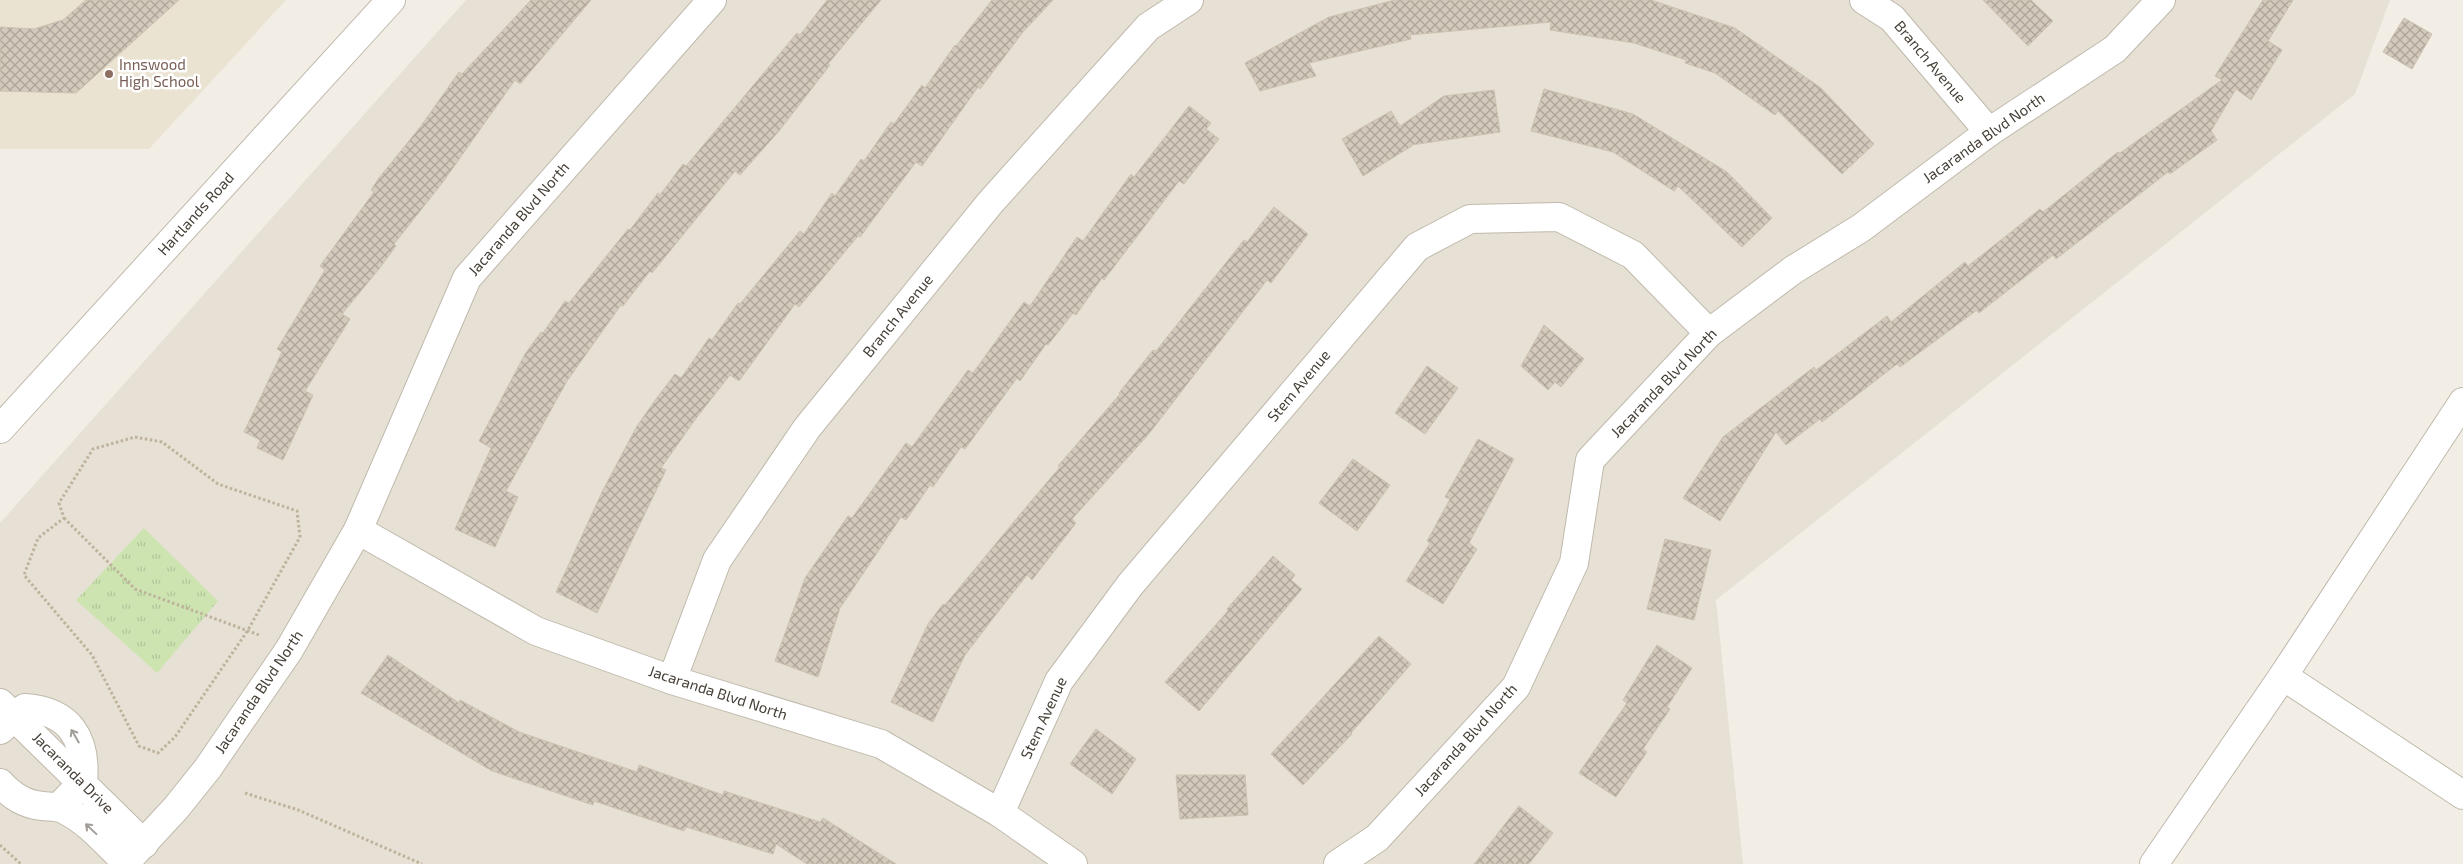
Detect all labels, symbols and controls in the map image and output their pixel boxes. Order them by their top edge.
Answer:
street label: Branch Avenue [1891,17,1970,106]
place label: Innswood High School [119,55,200,90]
marker: Innswood High School [103,68,115,80]
street label: Jacaranda Blvd North [1919,88,2048,186]
street label: Jacaranda Blvd North [464,158,573,279]
street label: Hartlands Road [153,168,237,259]
street label: Branch Avenue [858,270,936,361]
street label: Jacaranda Blvd North [1607,324,1720,441]
street label: Stem Avenue [1263,346,1334,425]
street label: Jacaranda Blvd North [210,626,306,757]
street label: Jacaranda Blvd North [647,661,790,723]
street label: Stem Avenue [1016,674,1070,761]
street label: Jacaranda Blvd North [1410,679,1520,799]
street label: Jacaranda Drive [29,728,118,817]
one-way arrow [70,729,80,743]
one-way arrow [84,823,97,835]

